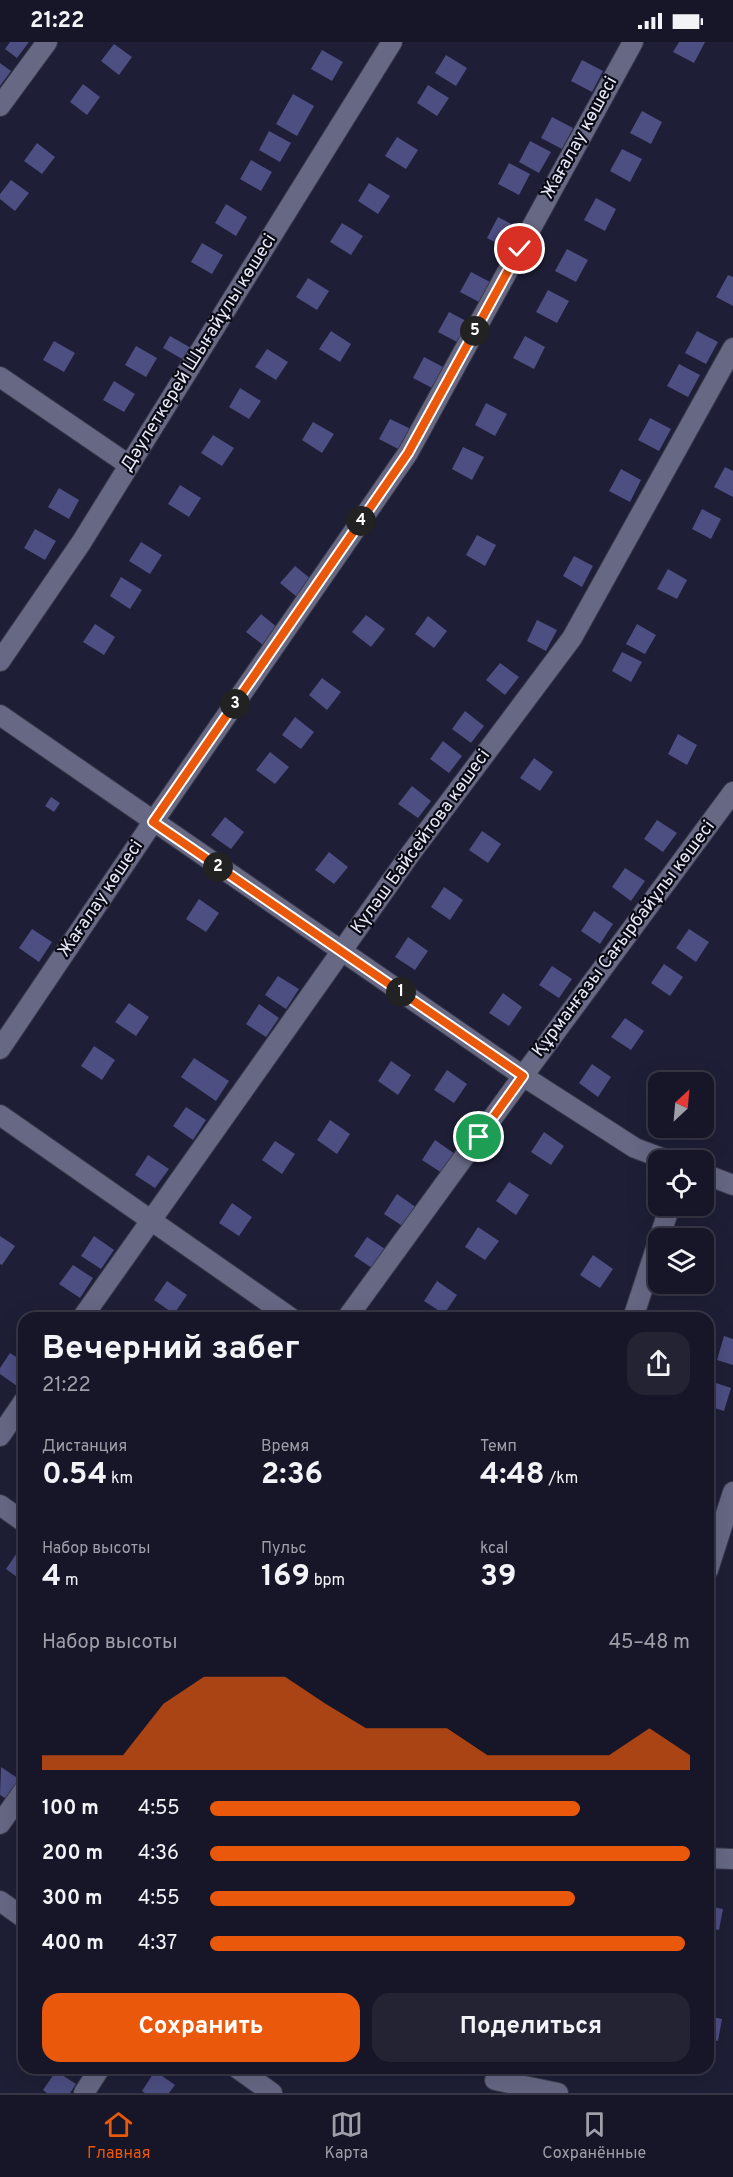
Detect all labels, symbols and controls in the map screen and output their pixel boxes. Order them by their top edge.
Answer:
text: 21:22 [30,8,85,35]
street label: Жағалау көшесі [537,73,623,203]
pin [494,223,545,274]
street label: Дәулеткерей Шығайұлы көшесі [116,230,282,476]
icon: check [503,232,536,265]
pin: 5 [460,316,490,346]
text: 5 [470,321,480,341]
pin: 4 [346,506,376,536]
text: 4 [356,511,366,531]
pin: 3 [220,689,250,719]
text: 3 [230,694,240,714]
street label: Күләш Байсейтова көшесі [346,745,496,939]
street label: Құрманғазы Сағырбайұлы көшесі [527,816,721,1062]
street label: Жағалау көшесі [53,836,149,962]
pin: 2 [203,852,233,882]
text: 2 [213,857,223,877]
pin: 1 [386,977,416,1007]
text: 1 [398,982,404,1002]
north arrow [648,1072,714,1138]
map controls [648,1072,714,1294]
pin [453,1111,504,1162]
icon: arrive [462,1120,495,1153]
button: locate [648,1150,714,1216]
button: layers [648,1228,714,1294]
text: Вечерний забег [42,1329,300,1371]
button: share [627,1332,690,1395]
text: 21:22 [42,1373,91,1399]
text: Дистанция [42,1437,127,1457]
text: Время [261,1437,309,1457]
text: Темп [480,1437,517,1457]
text: 0.54 [42,1457,107,1494]
text: 2:36 [261,1457,323,1494]
text: 4:48 [480,1457,545,1494]
text: km [107,1469,133,1489]
text: /km [545,1469,578,1489]
text: Набор высоты [42,1539,150,1559]
text: Пульс [261,1539,307,1559]
text: kcal [480,1539,508,1559]
text: 4 [42,1559,61,1596]
text: 169 [261,1559,310,1596]
text: 39 [480,1559,516,1596]
text: m [61,1571,79,1591]
text: bpm [310,1571,345,1591]
text: Набор высоты [42,1630,178,1656]
text: 45–48 m [609,1630,690,1656]
text: 100 m [42,1796,99,1822]
text: 4:55 [138,1796,180,1822]
text: 200 m [42,1841,103,1867]
text: 4:36 [138,1841,179,1867]
text: 300 m [42,1886,103,1912]
text: 4:55 [138,1886,180,1912]
text: 400 m [42,1931,104,1957]
text: 4:37 [138,1931,177,1957]
button: Сохранить [42,1993,360,2062]
button: Поделиться [372,1993,690,2062]
tab: Главная [87,2108,150,2164]
tab: Карта [324,2108,368,2164]
tab: Сохранённые [542,2108,646,2164]

